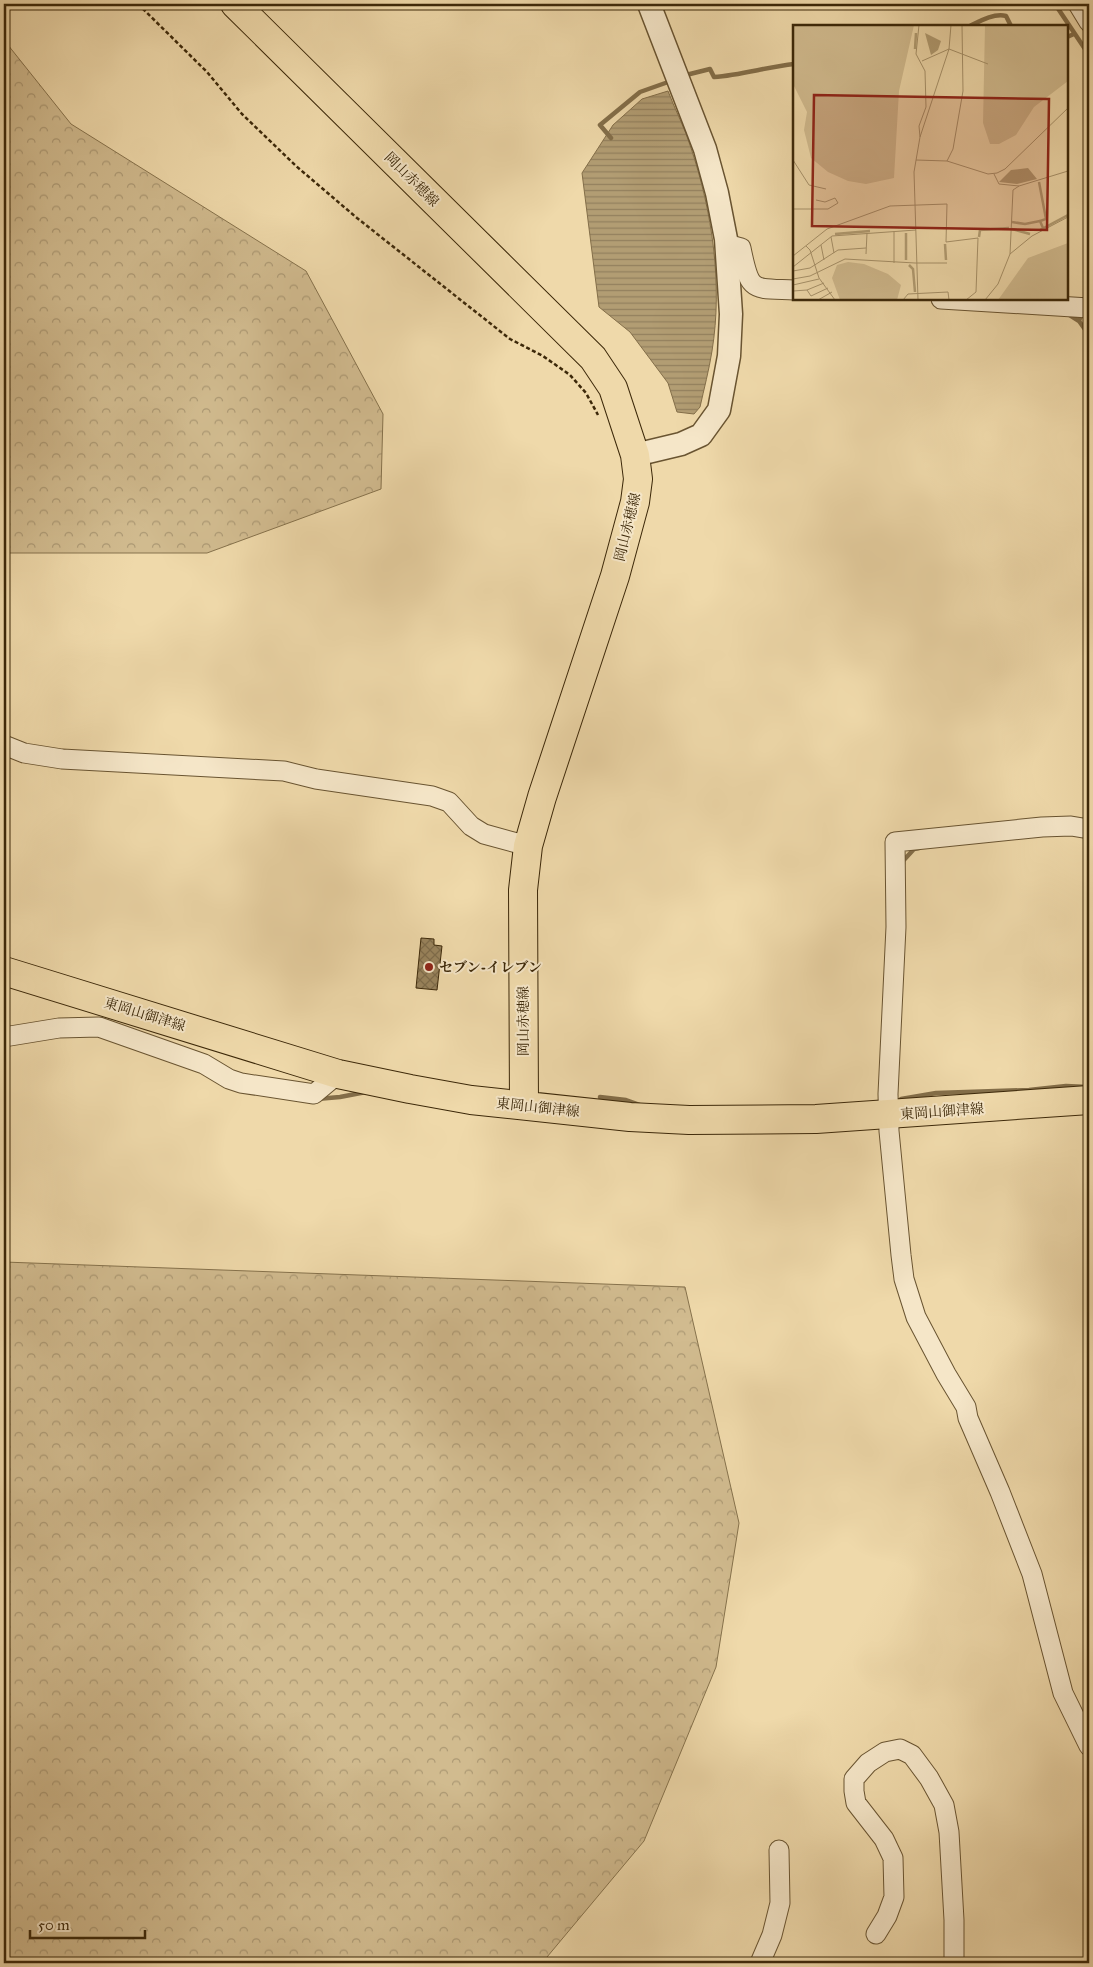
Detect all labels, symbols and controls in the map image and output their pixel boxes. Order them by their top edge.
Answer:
inset map [793,25,1068,300]
street label: 岡山赤穂線 [381,149,442,210]
street label: 岡山赤穂線 [611,491,644,563]
place label: セブン-イレブン [439,959,542,976]
marker: セブン-イレブン [423,961,435,973]
street label: 岡山赤穂線 [515,986,532,1056]
street label: 東岡山御津線 [102,994,188,1035]
street label: 東岡山御津線 [495,1095,581,1120]
street label: 東岡山御津線 [900,1100,985,1123]
scale bar [30,1907,145,1939]
text: 50 m [38,1916,70,1934]

